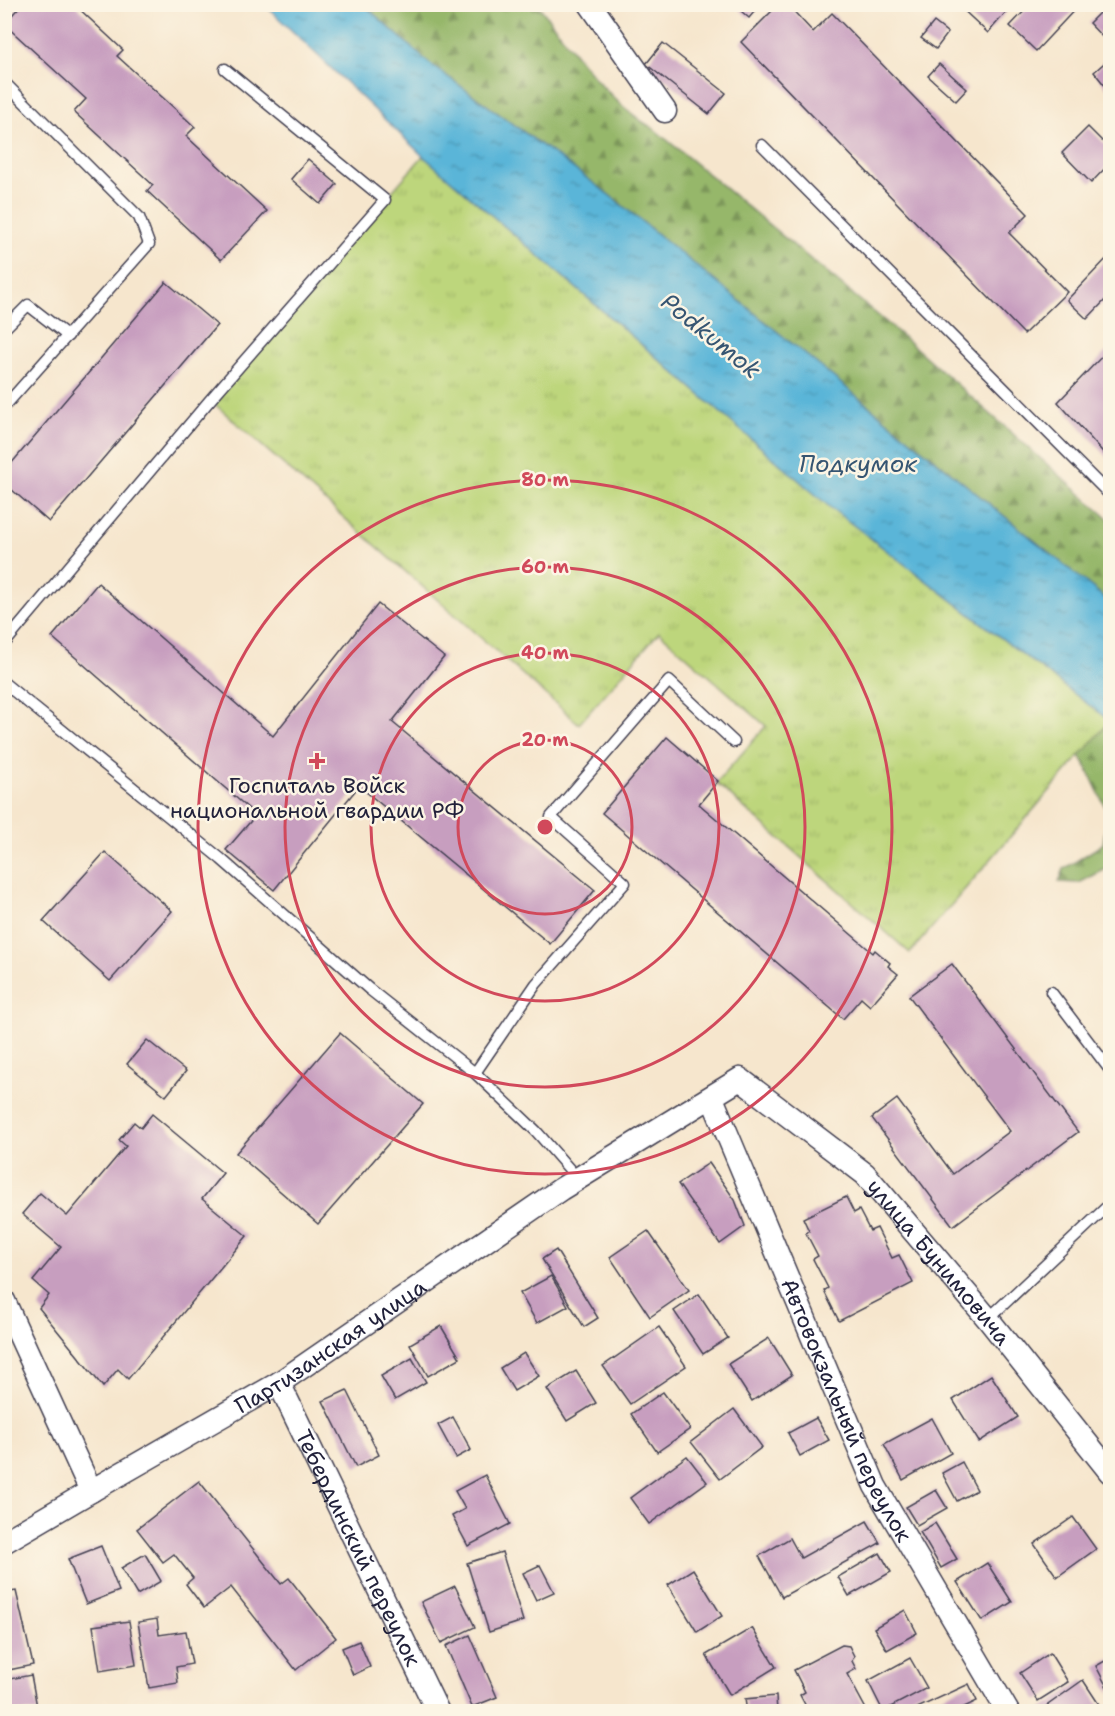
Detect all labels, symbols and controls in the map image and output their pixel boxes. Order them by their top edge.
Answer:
water label: Podkumok [654,286,768,386]
water label: Подкумок [799,448,918,480]
text: 80 m [521,468,569,492]
text: 60 m [521,555,569,579]
text: 40 m [521,641,569,665]
text: 20 m [521,728,569,752]
marker: Госпиталь Войск национальной гвардии РФ [308,752,326,770]
place label: Госпиталь Войск национальной гвардии РФ [170,771,464,825]
centre of rings [535,817,555,837]
street label: улица Бунимовича [860,1173,1017,1352]
street label: Партизанская улица [230,1272,432,1420]
street label: Автовокзальный переулок [774,1274,919,1548]
street label: Тебердинский переулок [289,1425,428,1671]

